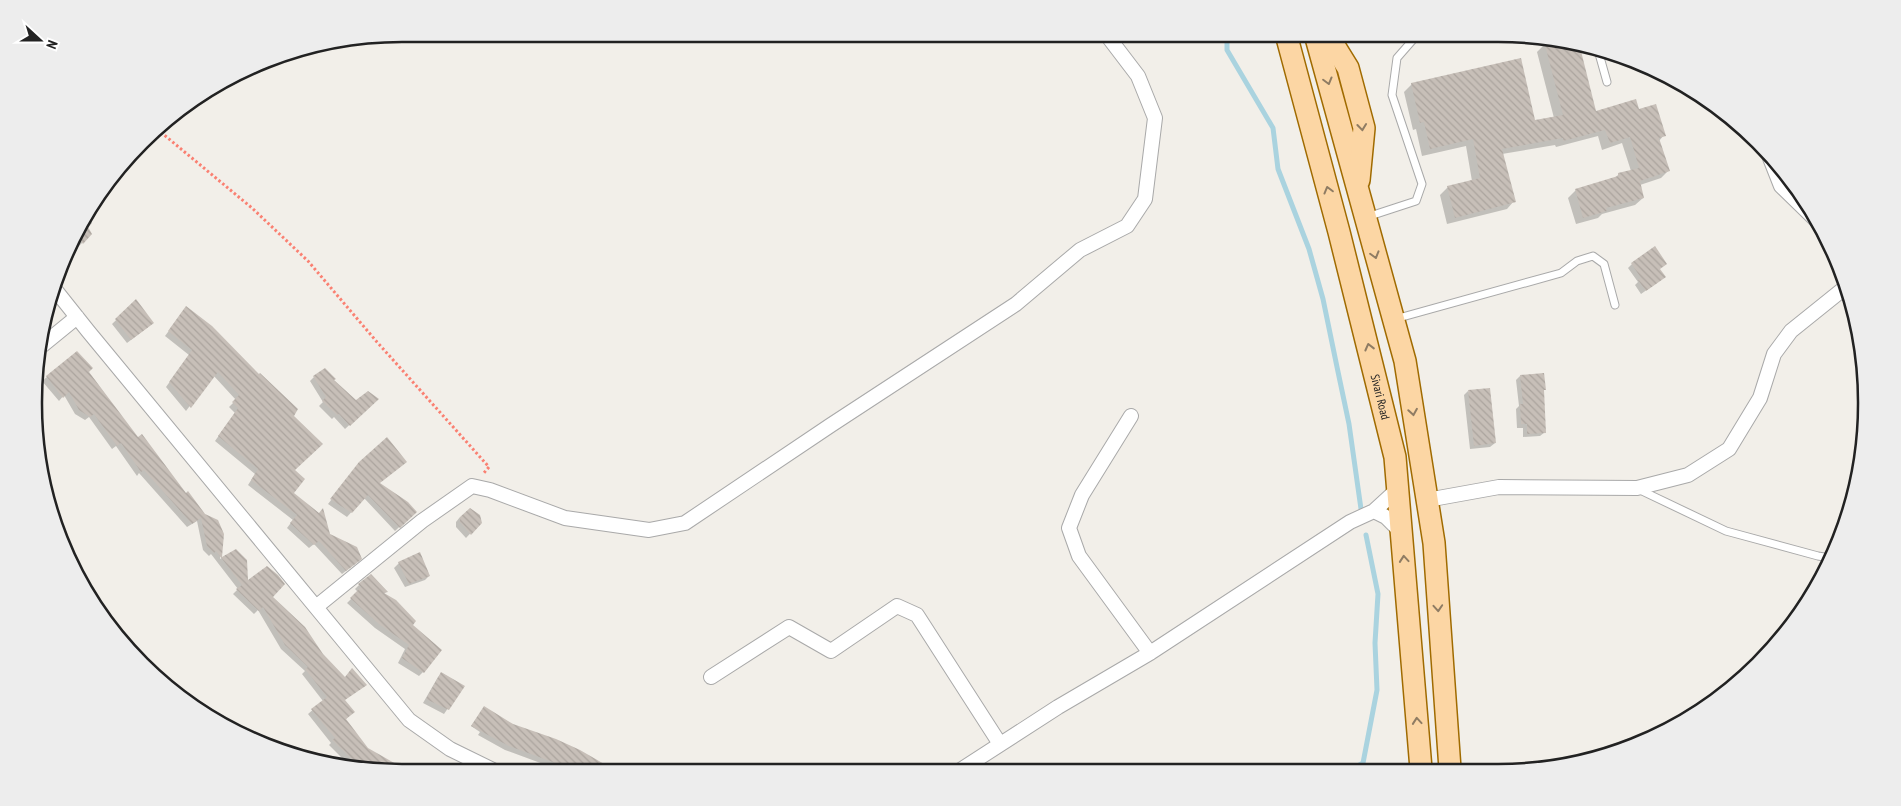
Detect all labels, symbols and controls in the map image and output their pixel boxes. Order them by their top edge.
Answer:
north arrow [15,15,65,65]
text: N [42,38,62,51]
one-way arrow [1322,76,1332,84]
one-way arrow [1356,124,1367,132]
one-way arrow [1323,186,1334,195]
one-way arrow [1369,250,1379,258]
one-way arrow [1364,343,1375,352]
street label: Sivari Road [1368,373,1393,421]
one-way arrow [1407,409,1418,417]
one-way arrow [1398,555,1409,563]
one-way arrow [1433,604,1444,612]
one-way arrow [1412,717,1423,725]

